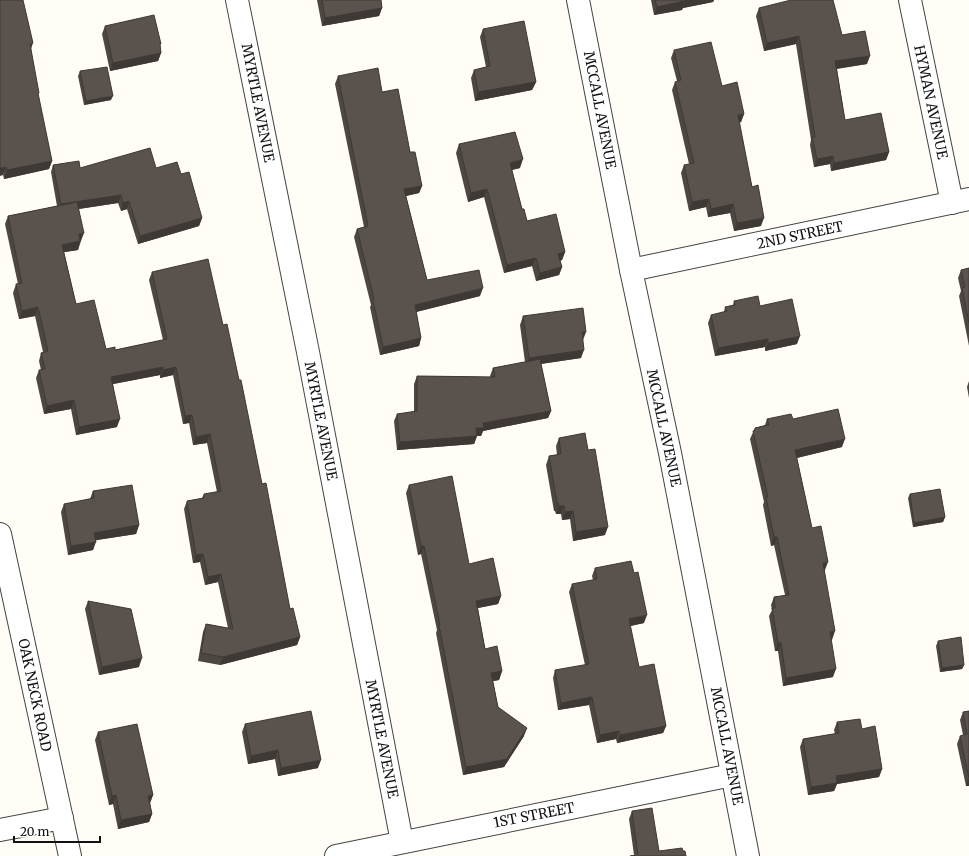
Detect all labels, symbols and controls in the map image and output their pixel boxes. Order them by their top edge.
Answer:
street label: MYRTLE AVENUE [238,42,278,164]
street label: HYMAN AVENUE [910,43,952,161]
street label: MCCALL AVENUE [580,50,620,171]
street label: 2ND STREET [755,217,845,253]
street label: MYRTLE AVENUE [301,360,341,482]
street label: MCCALL AVENUE [643,368,685,488]
street label: OAK NECK ROAD [14,637,56,754]
street label: MYRTLE AVENUE [362,678,402,800]
street label: MCCALL AVENUE [707,686,747,807]
street label: 1ST STREET [492,798,576,832]
scale bar [14,818,100,844]
text: 20 m [20,824,49,839]

